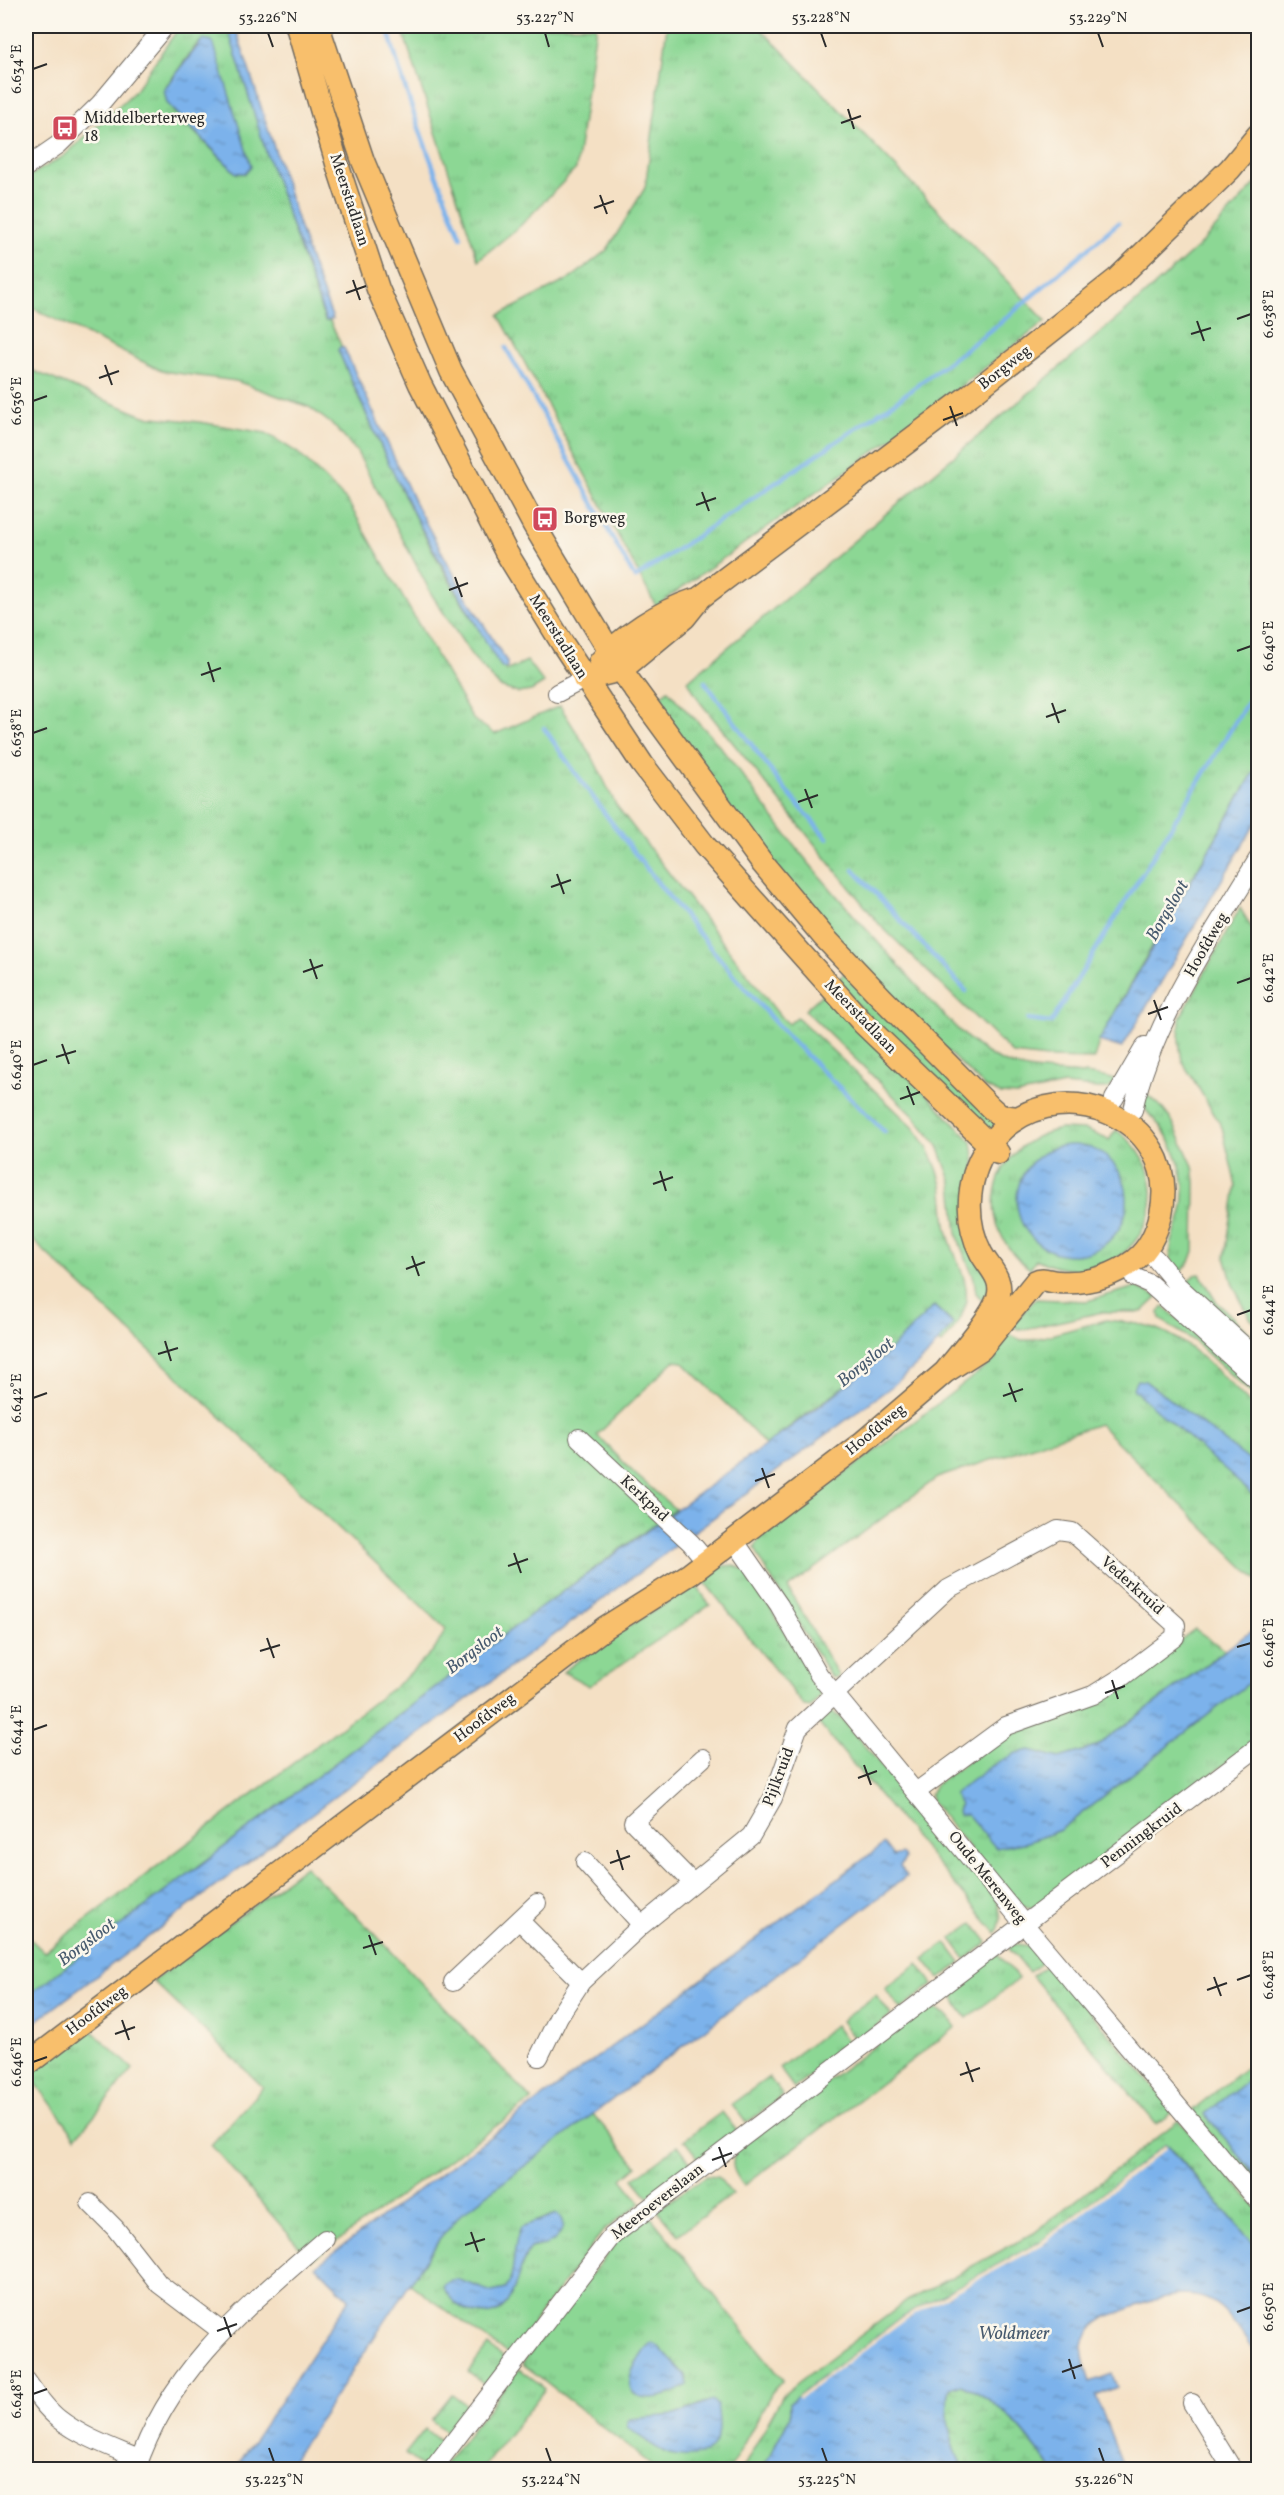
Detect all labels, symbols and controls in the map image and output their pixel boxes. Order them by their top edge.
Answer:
text: 53.226°N [239,8,297,29]
text: 53.227°N [516,8,574,29]
text: 53.228°N [792,8,850,29]
text: 53.229°N [1069,8,1127,29]
text: 6.634°E [7,44,28,94]
place label: Middelberterweg 18 [84,108,205,148]
bus stop icon: Middelberterweg 18 [50,113,80,143]
street label: Meerstadlaan [324,151,374,249]
text: 6.638°E [1259,290,1280,338]
street label: Borgweg [974,340,1036,396]
text: 6.636°E [7,377,28,425]
bus stop icon: Borgweg [530,504,560,534]
place label: Borgweg [564,508,625,530]
street label: Meerstadlaan [523,590,593,684]
text: 6.640°E [1259,621,1280,671]
text: 6.638°E [7,709,28,757]
water label: Borgsloot [1141,875,1196,946]
street label: Hoofdweg [1180,909,1234,981]
text: 6.642°E [1259,953,1280,1003]
street label: Meerstadlaan [819,975,901,1059]
text: 6.640°E [7,1040,28,1090]
text: 6.644°E [1259,1285,1280,1335]
water label: Borgsloot [832,1332,901,1394]
text: 6.642°E [7,1373,28,1423]
street label: Hoofdweg [841,1399,911,1461]
street label: Kerkpad [615,1471,673,1527]
street label: Vederkruid [1095,1552,1169,1620]
text: 6.646°E [1259,1618,1280,1668]
water label: Borgsloot [441,1620,510,1681]
street label: Hoofdweg [450,1688,520,1748]
text: 6.644°E [7,1705,28,1755]
street label: Pijlkruid [758,1744,800,1810]
street label: Penningkruid [1097,1798,1187,1874]
street label: Oude Merenweg [943,1827,1031,1929]
water label: Borgsloot [53,1912,122,1973]
text: 6.648°E [1259,1950,1280,2000]
street label: Hoofdweg [62,1981,132,2041]
text: 6.646°E [7,2037,28,2087]
street label: Meeroeverslaan [607,2159,709,2245]
text: 6.650°E [1259,2283,1280,2331]
water label: Woldmeer [978,2322,1050,2347]
text: 6.648°E [7,2369,28,2419]
text: 53.223°N [245,2470,303,2491]
text: 53.224°N [521,2470,581,2491]
text: 53.225°N [798,2470,856,2491]
text: 53.226°N [1075,2470,1133,2491]

